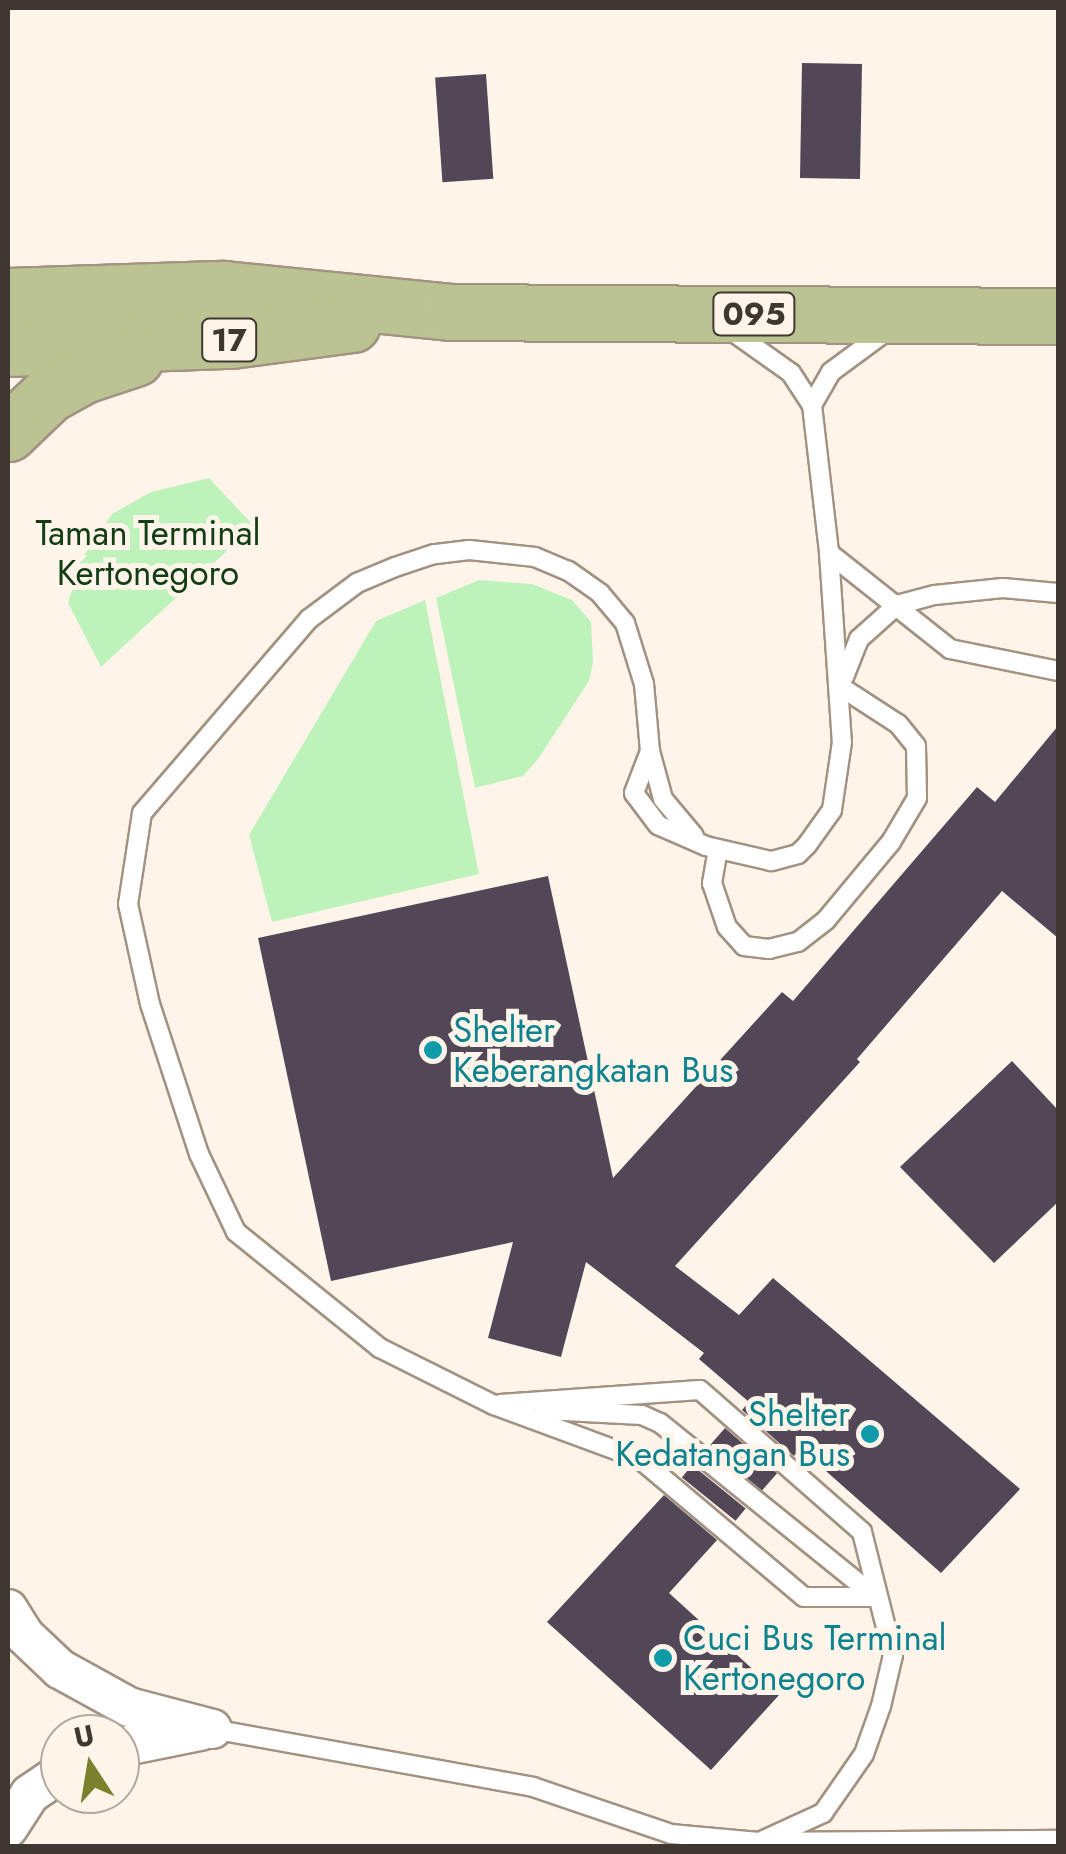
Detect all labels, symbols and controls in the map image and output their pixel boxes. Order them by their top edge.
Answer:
road number: 095 [712,287,796,341]
road number: 17 [199,313,259,367]
park label: Taman Terminal Kertonegoro [35,512,261,594]
place label: Shelter Keberangkatan Bus [453,1009,733,1091]
marker: Shelter Keberangkatan Bus [422,1039,444,1061]
place label: Shelter Kedatangan Bus [615,1393,850,1475]
marker: Shelter Kedatangan Bus [859,1423,881,1445]
place label: Cuci Bus Terminal Kertonegoro [683,1617,947,1699]
marker: Cuci Bus Terminal Kertonegoro [652,1647,674,1669]
north arrow [40,1714,140,1814]
text: U [70,1714,98,1758]

